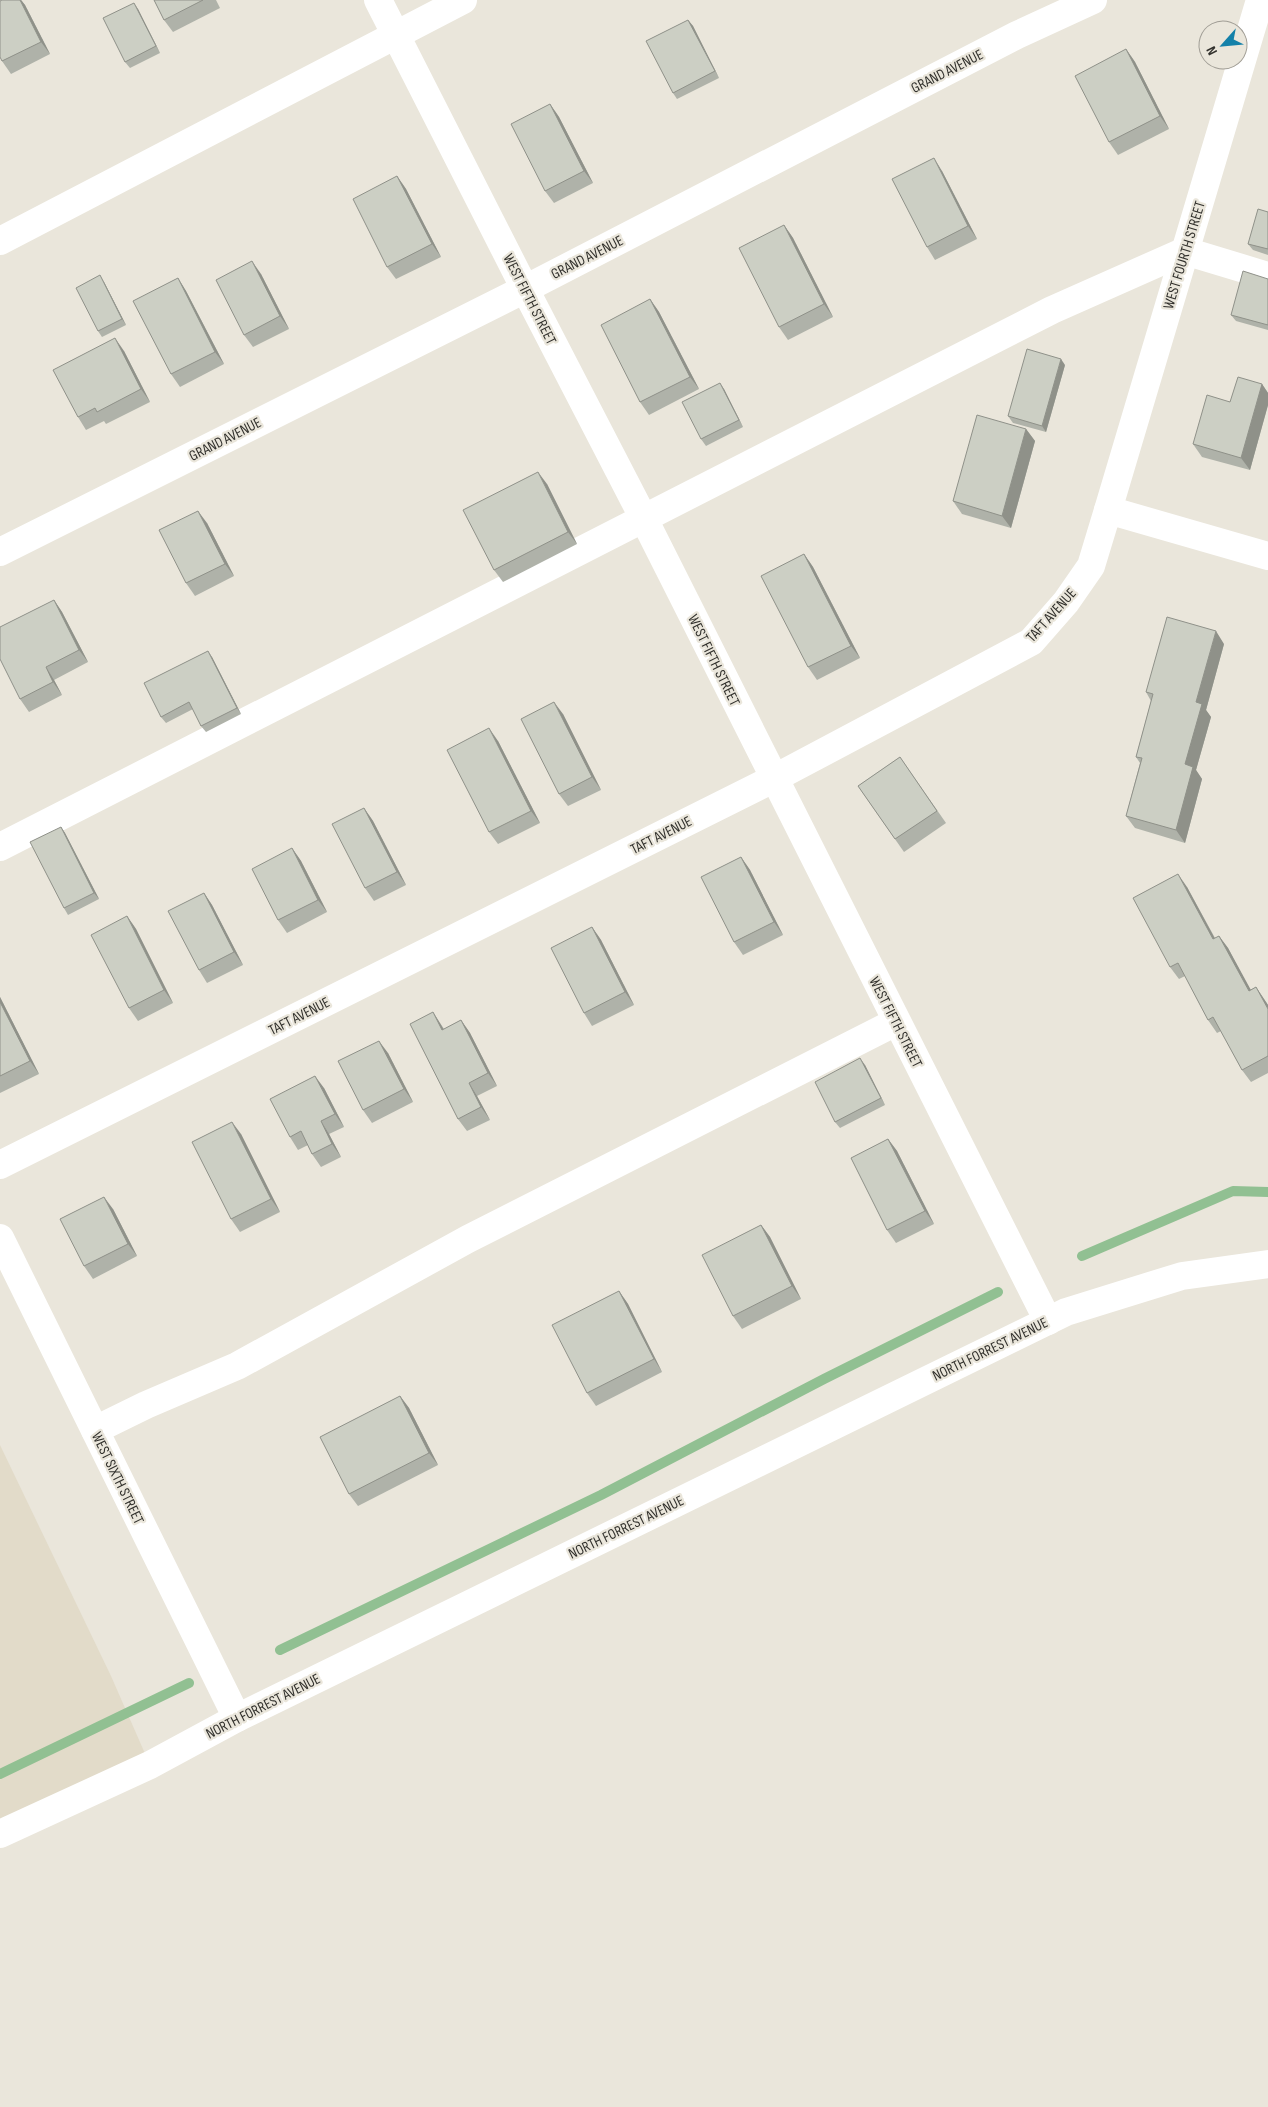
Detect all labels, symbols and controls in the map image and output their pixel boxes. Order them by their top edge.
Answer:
north arrow [1198,20,1248,70]
text: N [1203,43,1221,58]
street label: GRAND AVENUE [908,45,986,98]
street label: WEST FOURTH STREET [1159,199,1210,311]
street label: GRAND AVENUE [548,231,626,284]
street label: WEST FIFTH STREET [499,251,561,348]
street label: GRAND AVENUE [186,413,264,466]
street label: TAFT AVENUE [1022,584,1081,646]
street label: WEST FIFTH STREET [683,611,744,709]
street label: TAFT AVENUE [627,812,695,859]
street label: WEST FIFTH STREET [865,974,927,1071]
street label: TAFT AVENUE [265,993,333,1040]
street label: NORTH FORREST AVENUE [929,1313,1051,1386]
street label: WEST SIXTH STREET [87,1429,148,1528]
street label: NORTH FORREST AVENUE [565,1491,687,1564]
street label: NORTH FORREST AVENUE [203,1669,324,1744]

